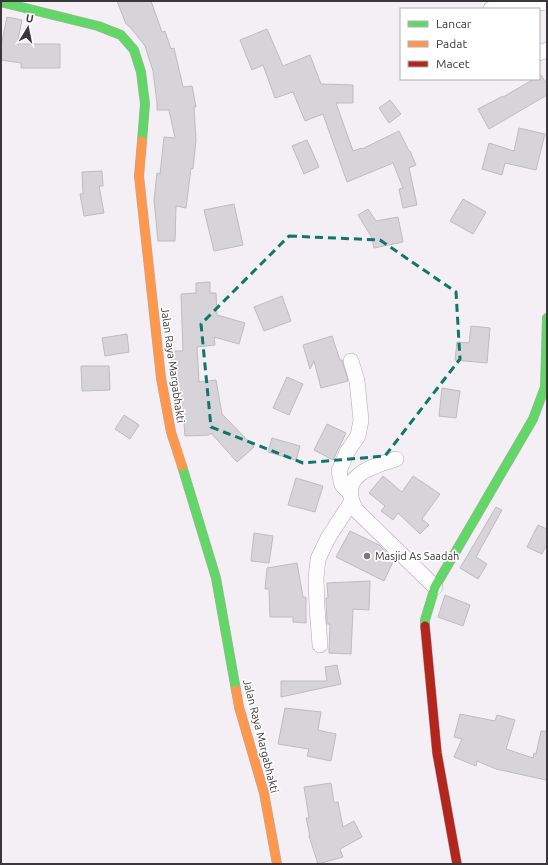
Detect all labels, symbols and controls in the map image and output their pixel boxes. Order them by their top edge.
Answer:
north arrow [8,8,48,48]
legend [400,8,540,80]
text: U [25,12,35,25]
text: Lancar [436,17,472,30]
text: Padat [436,37,467,50]
text: Macet [436,57,470,70]
street label: Jalan Raya Margabhakti [159,306,187,424]
place label: Masjid As Saadah [375,550,459,562]
marker: Masjid As Saadah [362,551,372,561]
street label: Jalan Raya Margabhakti [241,678,281,794]

